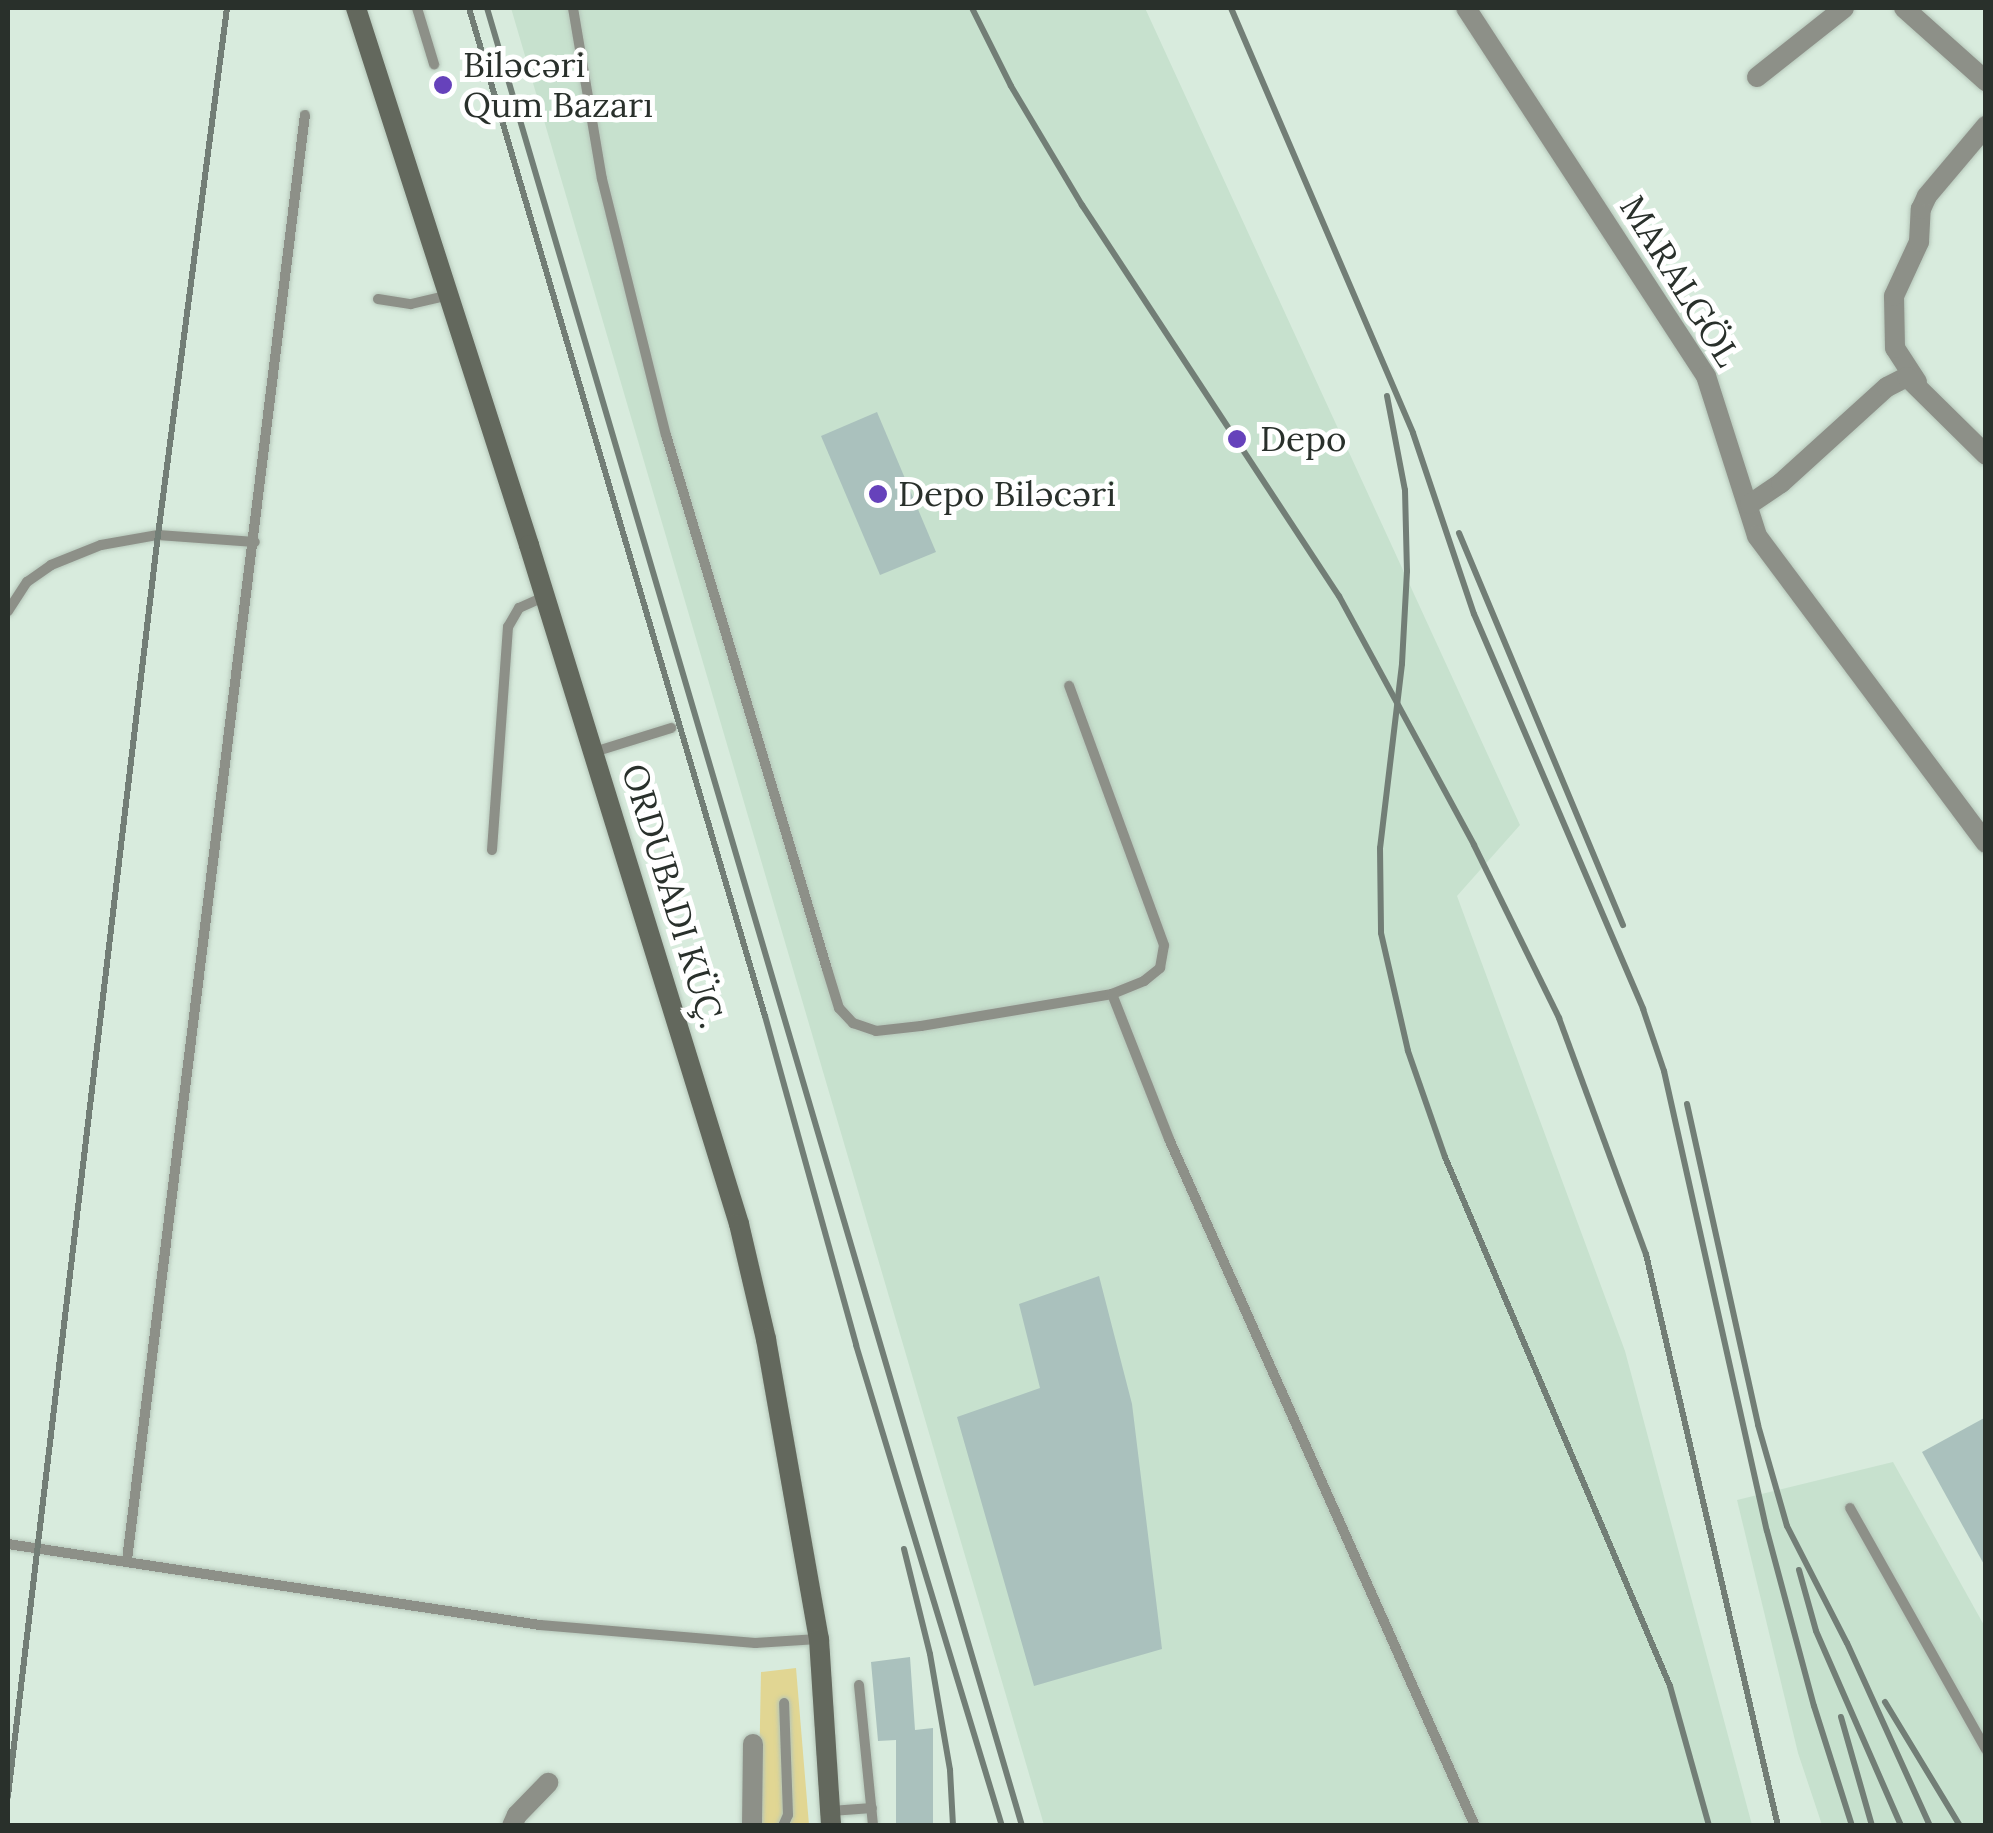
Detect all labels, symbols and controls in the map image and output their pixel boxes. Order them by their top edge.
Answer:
place label: Biləcəri Qum Bazarı [463,44,653,126]
marker: Biləcəri Qum Bazarı [432,74,454,96]
street label: MARALGÖL [1611,188,1749,374]
place label: Depo [1260,418,1346,460]
marker: Depo [1224,426,1250,452]
place label: Depo Biləcəri [898,473,1116,515]
marker: Depo Biləcəri [867,483,889,505]
street label: ORDUBADI KÜÇ. [613,759,733,1033]

